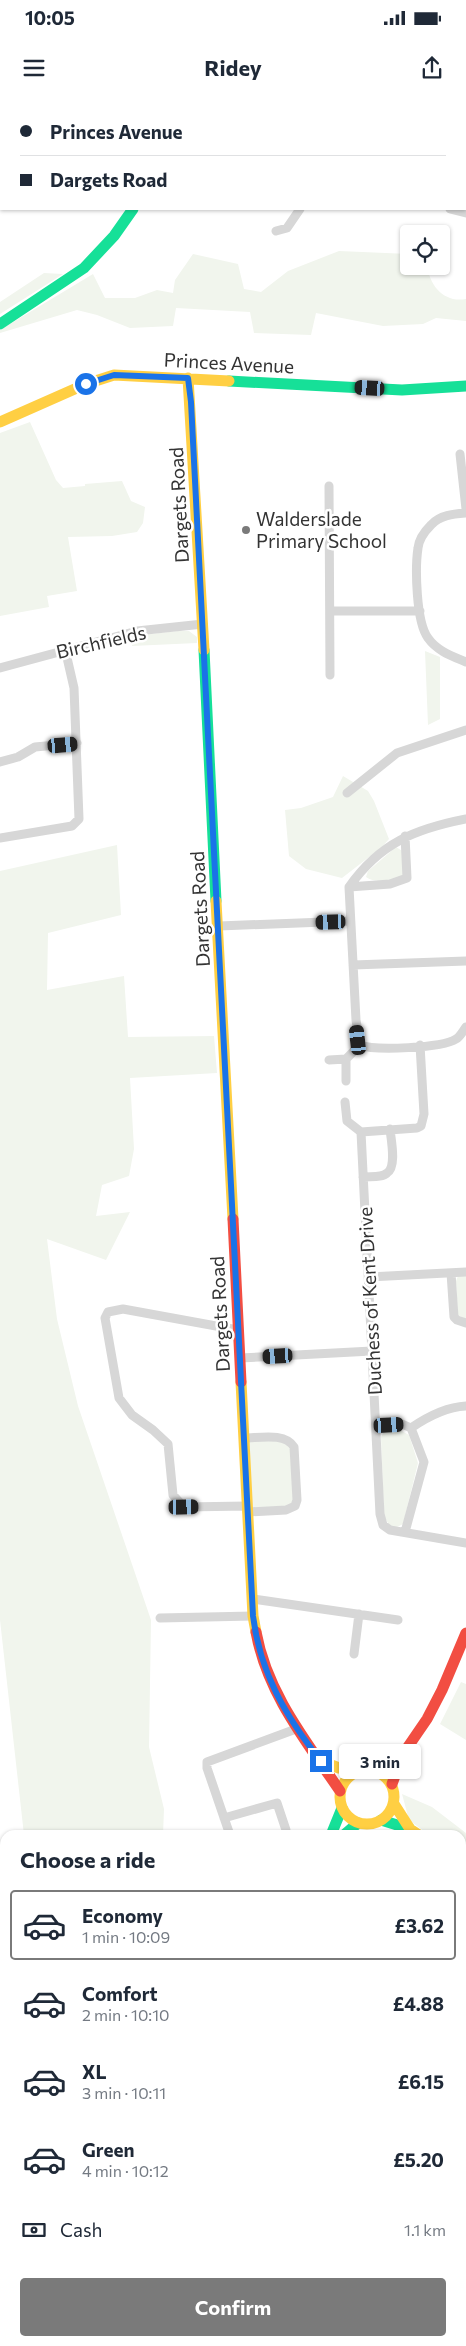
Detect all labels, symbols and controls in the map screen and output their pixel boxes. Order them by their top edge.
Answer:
text: 10:05 [25,6,75,29]
icon: menu [20,54,48,82]
text: Ridey [204,54,262,81]
icon: share [418,54,446,82]
text: Princes Avenue [50,120,183,143]
text: Dargets Road [50,168,167,191]
map controls [400,225,450,275]
button: locate [400,225,450,275]
street label: Princes Avenue [163,348,295,377]
route start [75,373,97,395]
car [354,380,385,396]
street label: Dargets Road [164,447,193,564]
place label: Walderslade Primary School [256,507,387,552]
marker: Walderslade Primary School [240,524,252,536]
street label: Birchfields [54,620,148,663]
car [47,736,78,754]
street label: Dargets Road [185,851,214,968]
car [315,914,346,930]
car [348,1024,367,1056]
street label: Duchess of Kent Drive [353,1206,386,1396]
street label: Dargets Road [205,1256,234,1373]
car [262,1348,293,1364]
car [373,1417,404,1433]
car [168,1499,199,1515]
callout: 3 min [338,1744,421,1778]
route end [310,1750,332,1772]
text: 3 min [360,1752,400,1771]
text: Choose a ride [20,1846,155,1873]
icon: car [22,1903,67,1948]
text: Economy [82,1904,163,1927]
text: £3.62 [394,1914,444,1937]
text: 1 min · 10:09 [82,1927,170,1946]
icon: car [22,1981,67,2026]
text: Comfort [82,1982,158,2005]
text: £4.88 [393,1992,444,2015]
text: 2 min · 10:10 [82,2005,169,2024]
icon: car [22,2059,67,2104]
text: XL [82,2060,107,2083]
text: £6.15 [398,2070,444,2093]
text: 3 min · 10:11 [82,2083,166,2102]
icon: car [22,2137,67,2182]
text: Green [82,2138,134,2161]
text: £5.20 [393,2148,444,2171]
text: 4 min · 10:12 [82,2161,169,2180]
icon: cash [20,2216,48,2244]
text: Cash [60,2218,102,2241]
text: 1.1 km [404,2220,446,2239]
button: Confirm [20,2278,446,2336]

